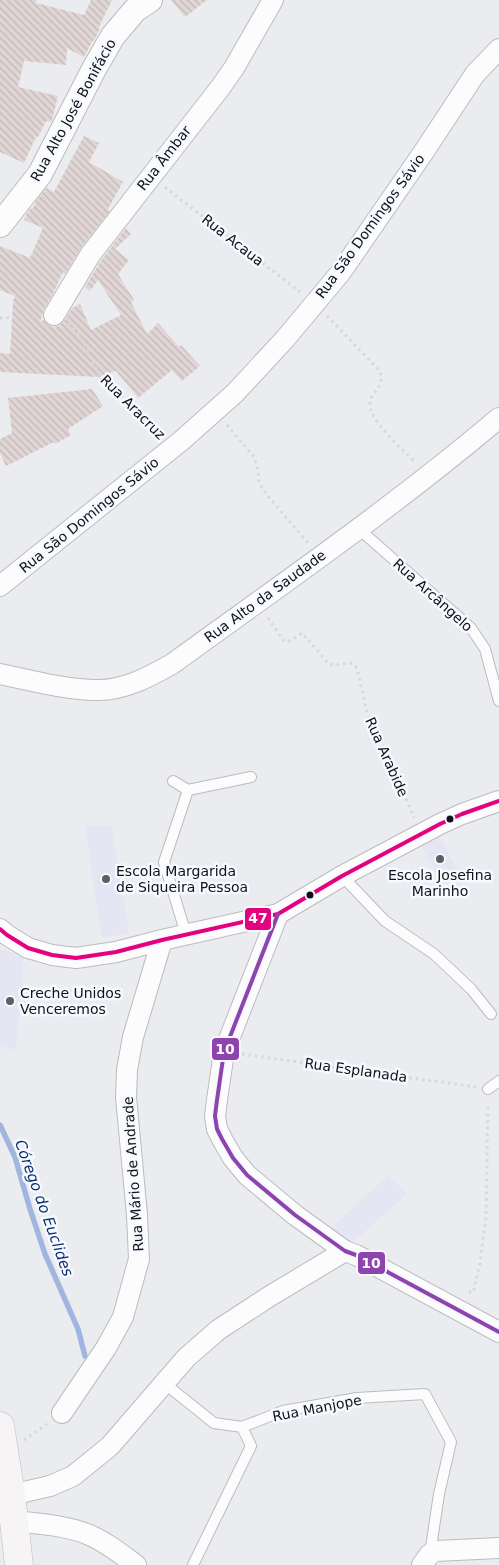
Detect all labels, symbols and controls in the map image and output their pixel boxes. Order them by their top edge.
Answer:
street label: Rua Alto José Bonifácio [27,36,119,184]
street label: Rua Âmbar [133,122,194,193]
street label: Rua São Domingos Sávio [312,151,428,301]
street label: Rua Acaua [199,211,267,269]
street label: Rua Aracruz [97,371,169,443]
street label: Rua São Domingos Sávio [16,454,162,576]
street label: Rua Alto da Saudade [201,547,329,645]
street label: Rua Arcângelo [390,555,476,635]
street label: Rua Arabide [362,715,412,799]
unlabelled marker [445,814,455,824]
marker: Escola Josefina Marinho [434,853,446,865]
place label: Escola Margarida de Siqueira Pessoa [116,863,248,895]
place label: Escola Josefina Marinho [388,867,492,899]
marker: Escola Margarida de Siqueira Pessoa [100,873,112,885]
unlabelled marker [305,890,315,900]
line badge: 47 [244,907,272,931]
text: 47 [248,910,268,926]
place label: Creche Unidos Venceremos [20,985,121,1017]
marker: Creche Unidos Venceremos [4,995,16,1007]
line badge: 10 [211,1037,240,1061]
text: 10 [215,1041,235,1057]
street label: Rua Esplanada [304,1055,408,1085]
street label: Rua Mário de Andrade [120,1096,146,1252]
water label: Córego do Euclides [11,1137,77,1279]
line badge: 10 [357,1251,386,1275]
text: 10 [361,1255,381,1271]
street label: Rua Manjope [271,1392,363,1424]

